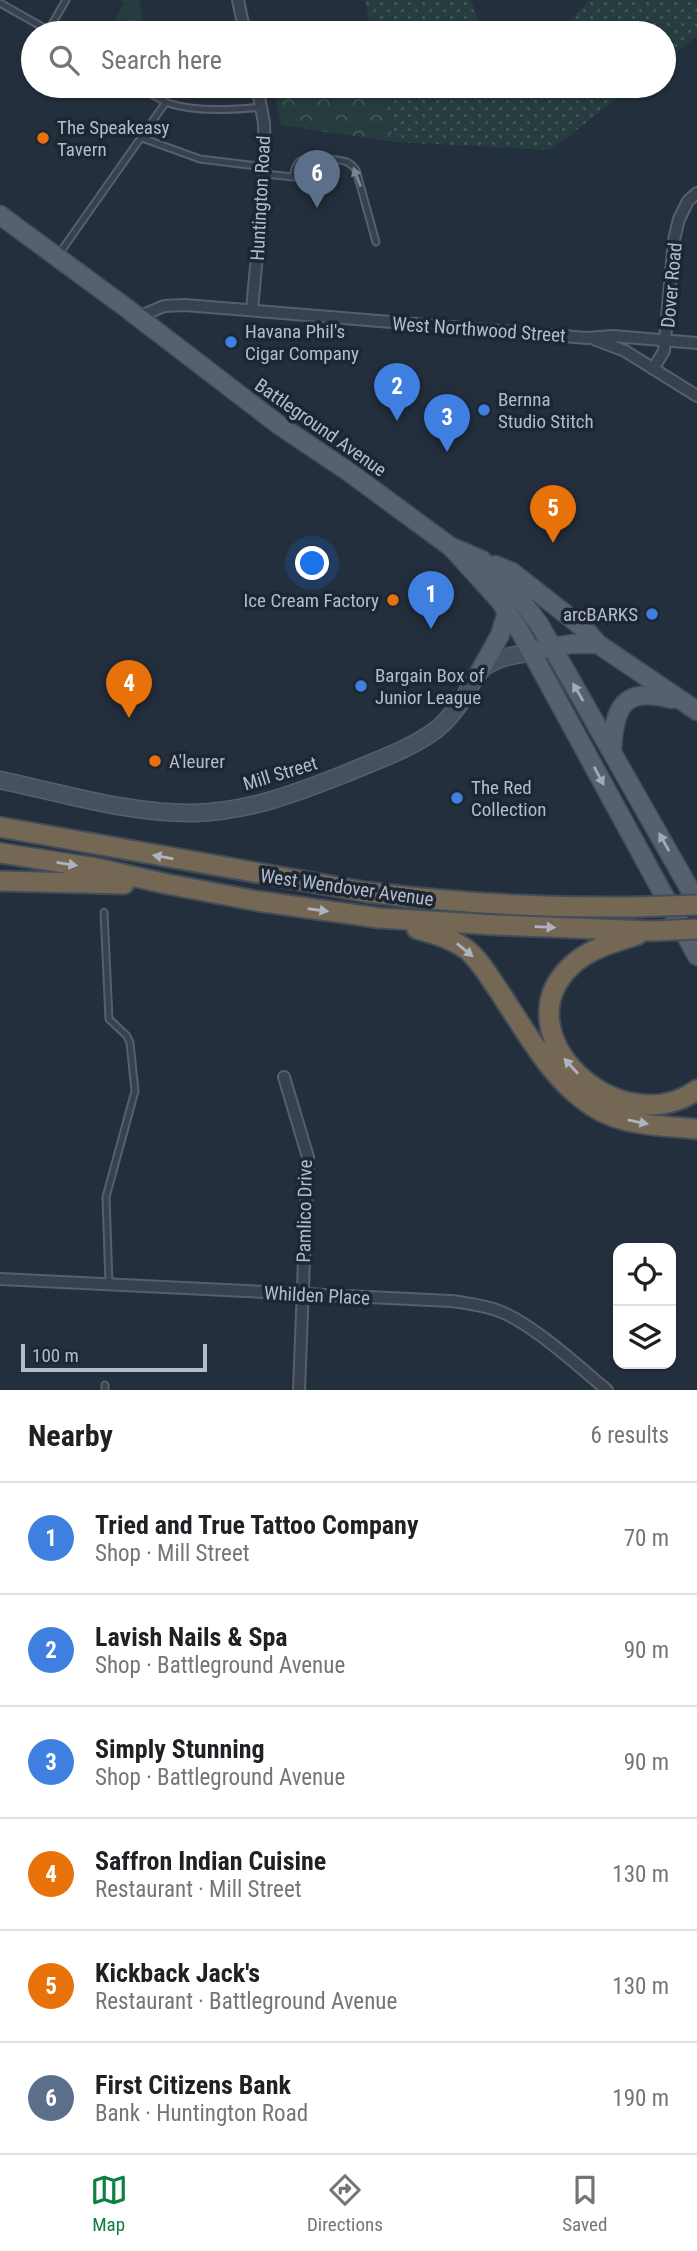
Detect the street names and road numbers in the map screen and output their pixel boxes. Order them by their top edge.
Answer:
street label: Huntington Road [246,135,275,261]
street label: Dover Road [656,241,687,329]
street label: West Northwood Street [391,312,566,347]
street label: Battleground Avenue [250,373,391,481]
street label: Mill Street [240,751,320,796]
street label: West Wendover Avenue [259,864,435,911]
street label: Pamlico Drive [292,1159,317,1263]
street label: Whilden Place [263,1281,371,1310]

